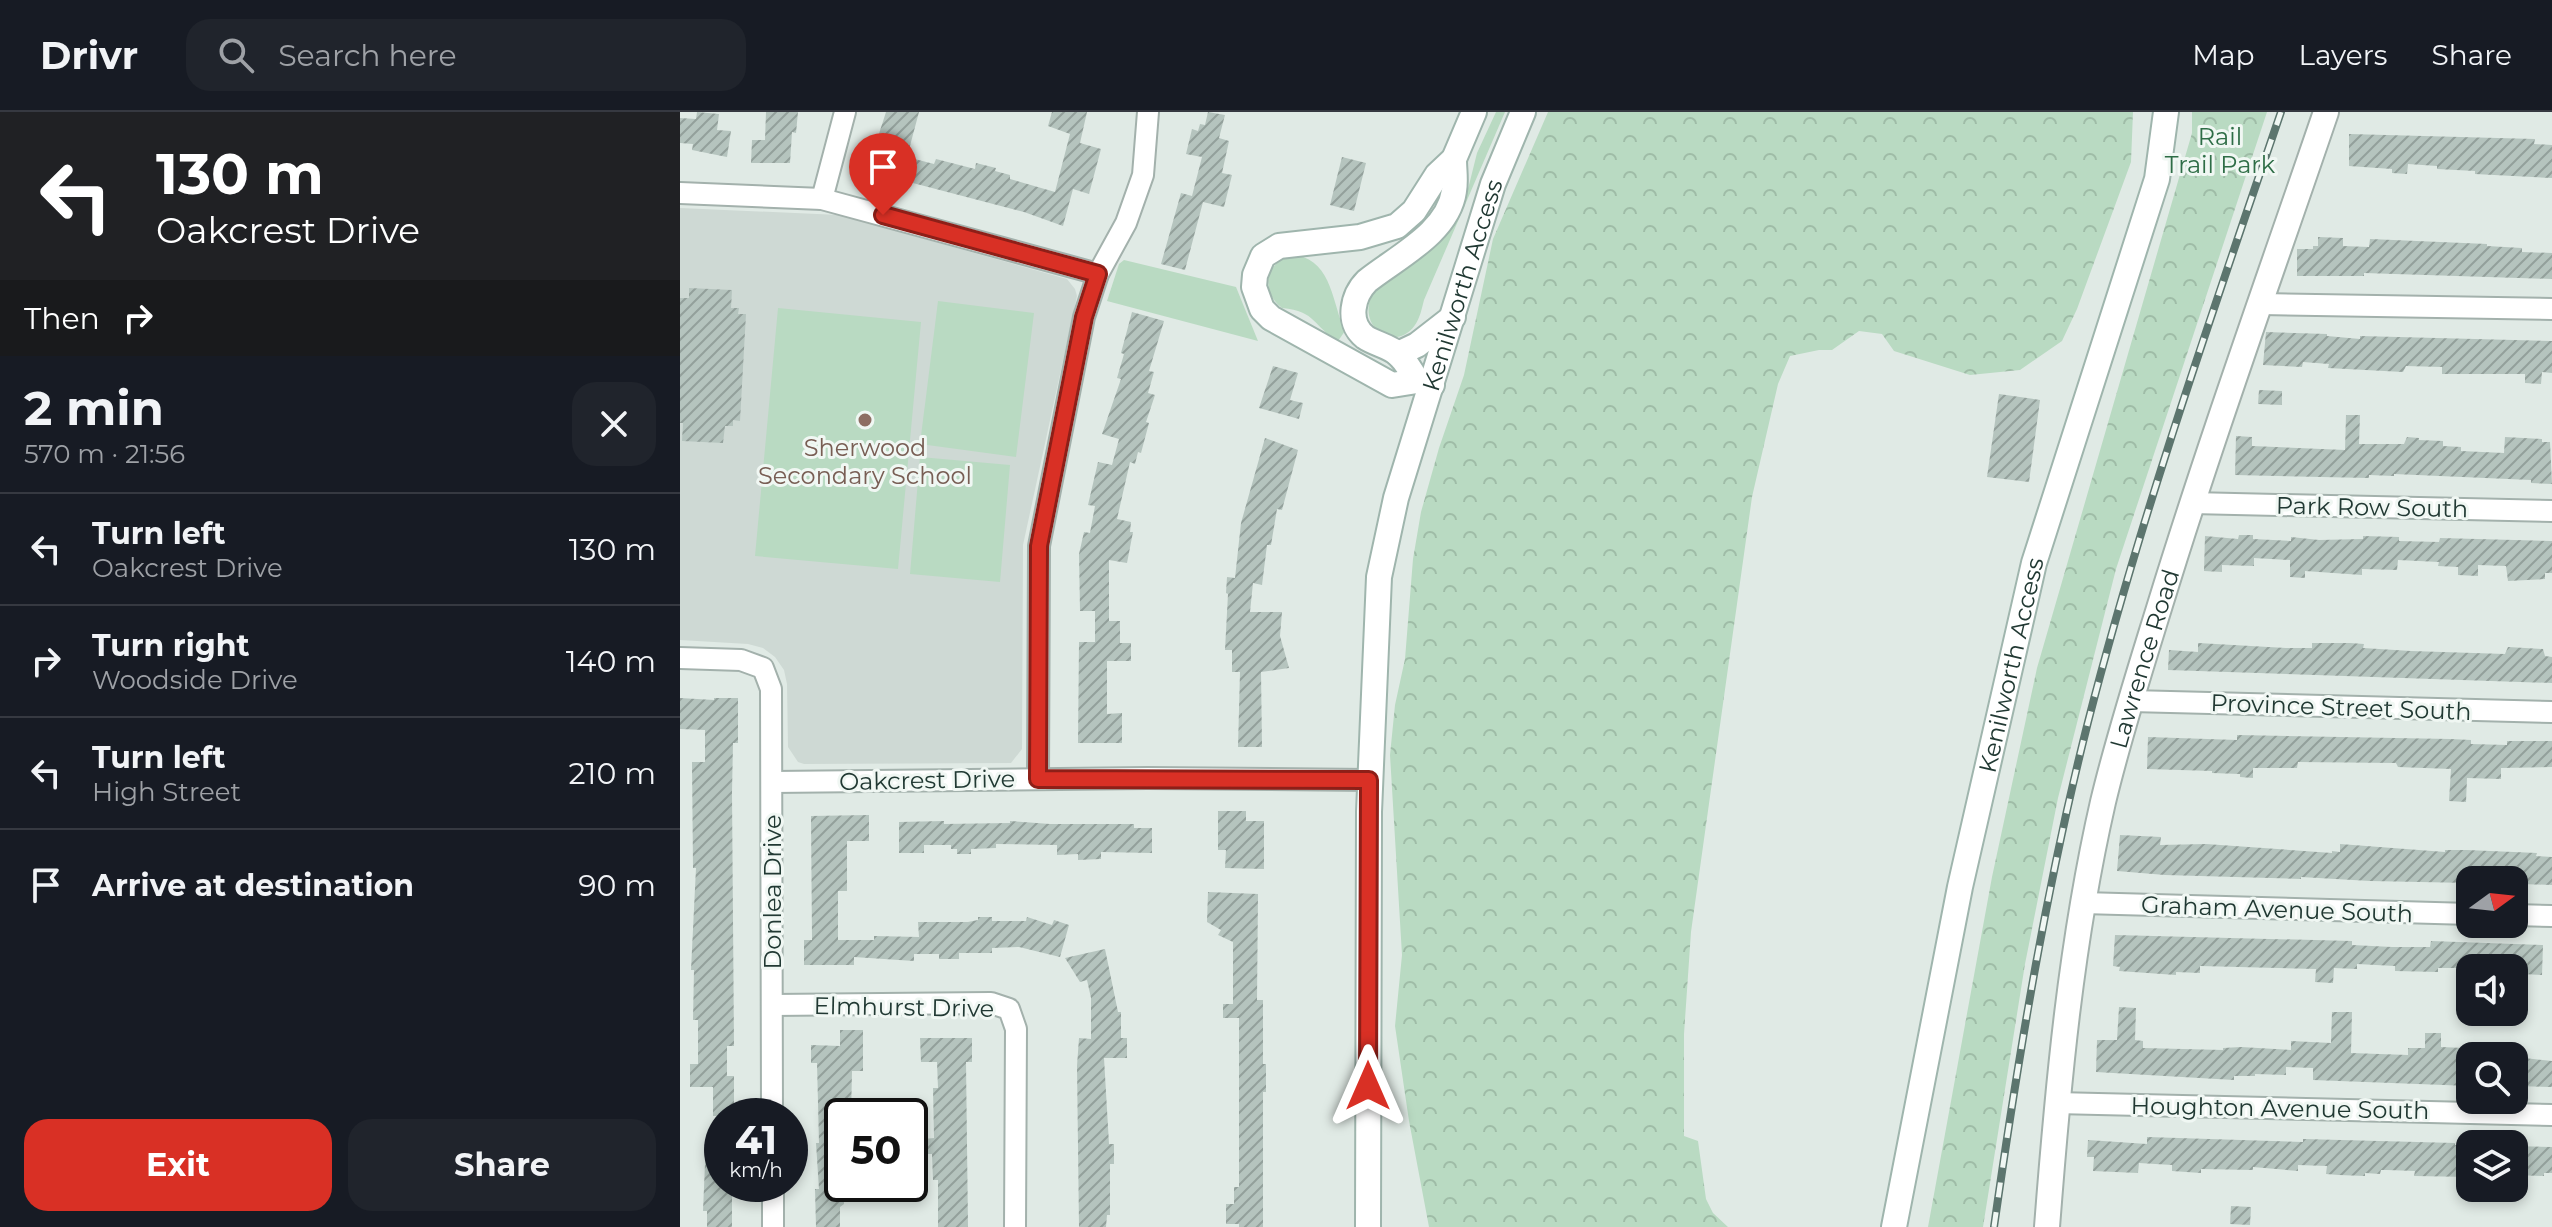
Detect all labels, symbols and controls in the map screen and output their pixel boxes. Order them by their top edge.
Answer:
search box [186,19,746,91]
text: Drivr [40,32,138,79]
icon: search [214,33,258,77]
text: Search here [278,37,457,74]
text: Map [2192,38,2255,72]
text: Layers [2299,38,2388,72]
text: Share [2432,38,2512,72]
park label: Rail Trail Park [2165,122,2276,179]
pin [849,133,917,215]
text: 130 m [156,140,324,208]
icon: left [24,144,128,248]
icon: arrive [861,145,905,189]
street label: Kenilworth Access [1416,176,1508,394]
text: Oakcrest Drive [156,208,420,252]
icon: right [116,296,160,340]
text: Then [24,300,100,337]
text: 2 min [24,379,164,437]
button: close [572,382,656,466]
marker: Sherwood Secondary School [856,411,874,429]
place label: Sherwood Secondary School [758,433,972,490]
text: 570 m · 21:56 [24,438,185,470]
street label: Park Row South [2276,491,2468,523]
text: Turn left [92,515,225,552]
icon: left [24,527,68,571]
text: 130 m [569,531,656,568]
text: Oakcrest Drive [92,552,283,584]
street label: Kenilworth Access [1972,555,2049,775]
street label: Lawrence Road [2103,565,2185,752]
text: Turn right [92,627,249,664]
icon: right [24,639,68,683]
text: 140 m [566,643,656,680]
text: Woodside Drive [92,664,298,696]
street label: Province Street South [2210,688,2472,726]
text: Turn left [92,739,225,776]
icon: left [24,751,68,795]
text: 210 m [569,755,656,792]
street label: Oakcrest Drive [839,764,1015,796]
text: High Street [92,776,241,808]
street label: Donlea Drive [758,815,787,970]
icon: arrive [24,863,68,907]
north arrow [2456,866,2528,938]
map controls [2456,866,2528,1202]
text: Arrive at destination [92,867,414,904]
text: 90 m [578,867,656,904]
street label: Graham Avenue South [2140,890,2414,928]
button: sound [2456,954,2528,1026]
street label: Elmhurst Drive [814,991,994,1023]
button: search [2456,1042,2528,1114]
position arrow [1326,1044,1410,1128]
street label: Houghton Avenue South [2130,1091,2430,1125]
speed limit sign: 50 [824,1098,928,1202]
text: 41 [735,1115,777,1164]
button: Exit [24,1119,332,1211]
button: Share [348,1119,656,1211]
button: layers [2456,1130,2528,1202]
text: km/h [729,1158,783,1182]

